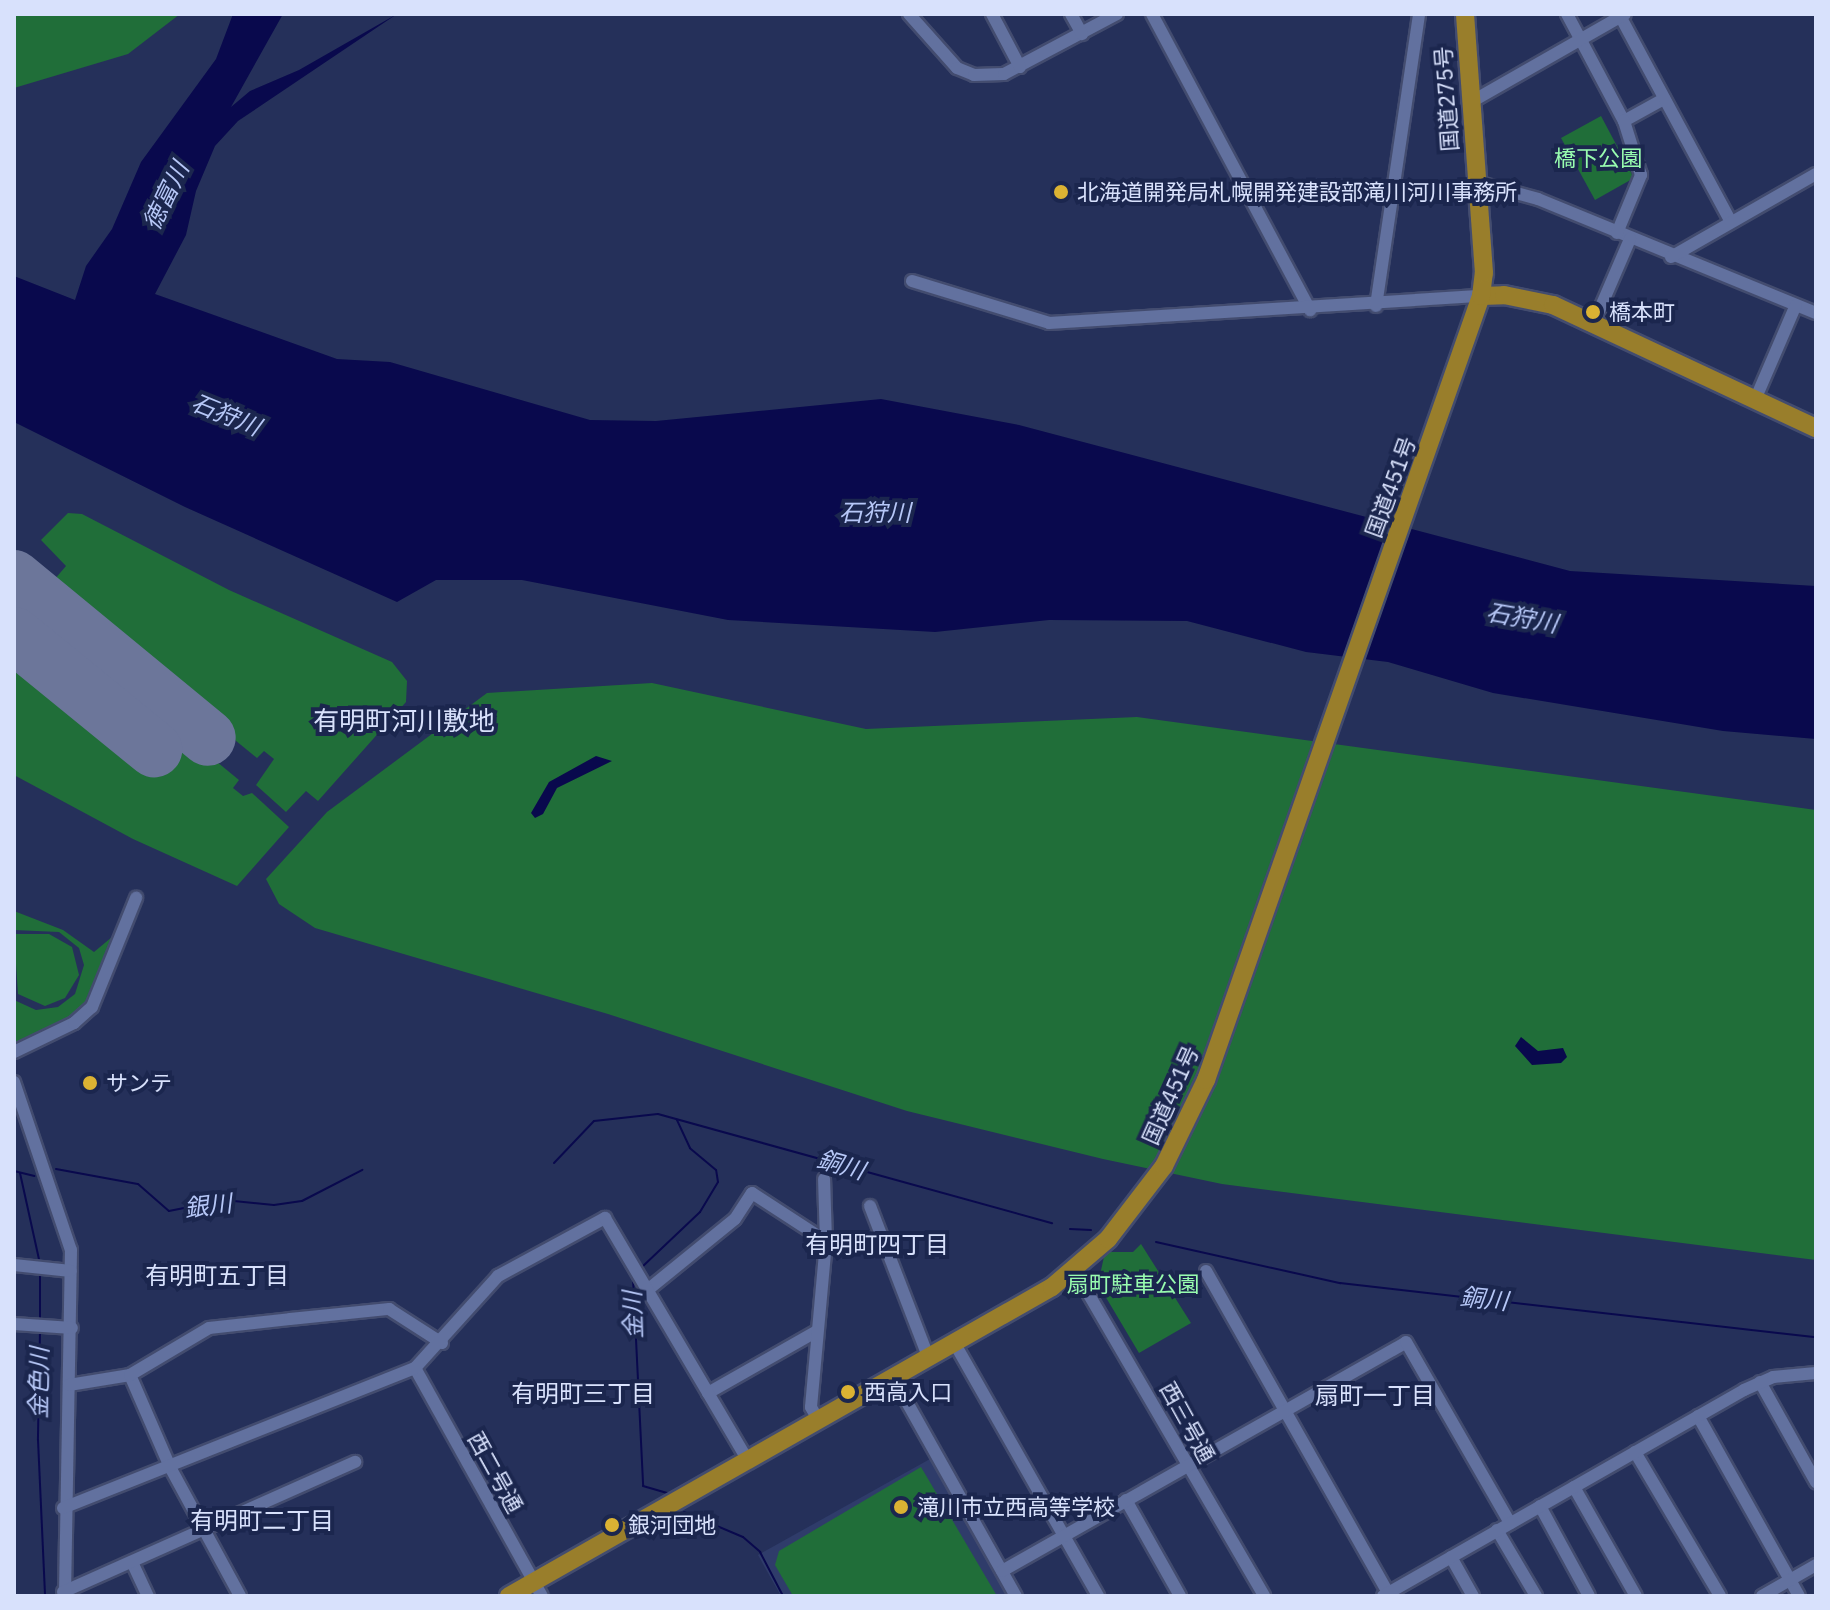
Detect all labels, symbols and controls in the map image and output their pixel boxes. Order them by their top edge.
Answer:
street label: 国道275号 [1429,45,1463,153]
park label: 橋下公園 [1554,145,1642,171]
water label: 徳富川 [137,157,195,235]
place label: 北海道開発局札幌開発建設部滝川河川事務所 [1077,179,1517,205]
marker: 北海道開発局札幌開発建設部滝川河川事務所 [1052,183,1070,201]
place label: 橋本町 [1609,299,1675,325]
marker: 橋本町 [1584,303,1602,321]
water label: 石狩川 [187,388,265,442]
street label: 国道451号 [1360,433,1420,541]
water label: 石狩川 [839,499,911,527]
water label: 石狩川 [1484,598,1560,638]
district label: 有明町河川敷地 [313,705,495,737]
street label: 国道451号 [1136,1041,1204,1149]
place label: サンテ [106,1070,172,1096]
marker: サンテ [81,1074,99,1092]
water label: 銅川 [814,1145,868,1185]
water label: 銀川 [182,1189,234,1223]
district label: 有明町四丁目 [805,1231,949,1259]
district label: 有明町五丁目 [145,1262,289,1290]
park label: 扇町駐車公園 [1067,1271,1199,1297]
water label: 銅川 [1459,1282,1509,1316]
water label: 金川 [618,1291,648,1339]
water label: 金色川 [24,1347,54,1419]
street label: 西三号通 [1155,1377,1221,1467]
place label: 西高入口 [864,1379,952,1405]
district label: 有明町三丁目 [511,1380,655,1408]
district label: 扇町一丁目 [1315,1382,1435,1410]
marker: 西高入口 [839,1383,857,1401]
street label: 西二号通 [463,1427,529,1517]
place label: 滝川市立西高等学校 [917,1494,1115,1520]
marker: 滝川市立西高等学校 [892,1498,910,1516]
district label: 有明町二丁目 [190,1507,334,1535]
place label: 銀河団地 [628,1512,716,1538]
marker: 銀河団地 [603,1516,621,1534]

